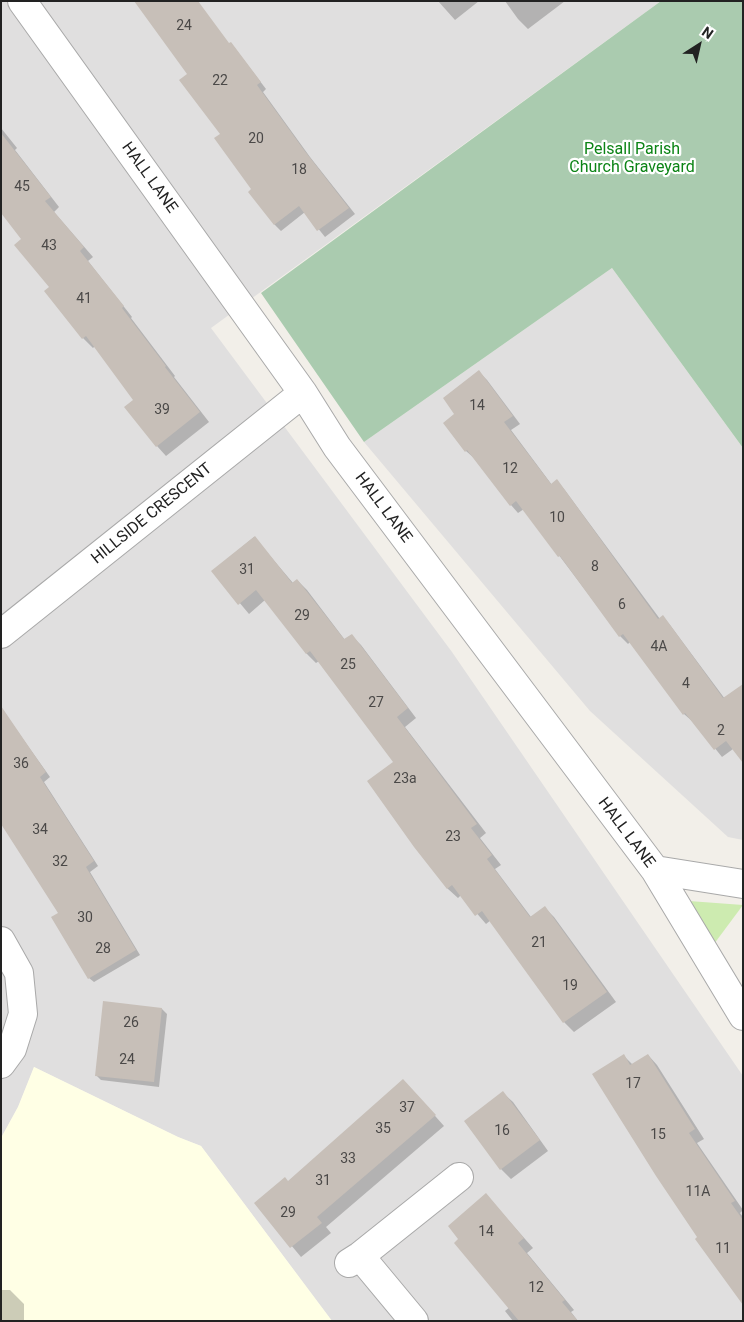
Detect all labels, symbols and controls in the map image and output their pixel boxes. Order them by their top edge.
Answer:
house number: 24 [176,18,192,34]
north arrow [674,20,724,70]
text: N [699,23,716,42]
house number: 22 [212,73,228,89]
house number: 20 [248,131,264,147]
street label: HALL LANE [117,139,181,217]
park label: Pelsall Parish Church Graveyard [569,140,695,178]
house number: 18 [291,162,307,178]
house number: 45 [14,179,30,195]
house number: 43 [41,238,57,254]
house number: 41 [76,291,92,307]
house number: 14 [469,398,485,414]
house number: 39 [154,402,170,418]
street label: HILLSIDE CRESCENT [88,459,216,569]
house number: 12 [502,461,518,477]
street label: HALL LANE [350,469,416,547]
house number: 10 [549,510,565,526]
house number: 8 [591,559,599,575]
house number: 31 [239,562,255,578]
house number: 6 [618,597,626,613]
house number: 29 [294,608,310,624]
house number: 4A [650,639,668,655]
house number: 25 [340,657,356,673]
house number: 4 [682,676,690,692]
house number: 27 [368,695,384,711]
house number: 2 [717,723,725,739]
house number: 36 [13,756,29,772]
house number: 23a [393,771,417,787]
street label: HALL LANE [593,794,659,872]
house number: 34 [32,822,48,838]
house number: 23 [445,829,461,845]
house number: 32 [52,854,68,870]
house number: 30 [77,910,93,926]
house number: 21 [531,935,547,951]
house number: 28 [95,941,111,957]
house number: 19 [562,978,578,994]
house number: 26 [123,1015,139,1031]
house number: 24 [119,1052,135,1068]
house number: 17 [625,1076,641,1092]
house number: 37 [399,1100,415,1116]
house number: 35 [375,1121,391,1137]
house number: 16 [494,1123,510,1139]
house number: 15 [650,1127,666,1143]
house number: 33 [340,1151,356,1167]
house number: 31 [315,1173,331,1189]
house number: 11A [686,1184,710,1200]
house number: 29 [280,1205,296,1221]
house number: 14 [478,1224,494,1240]
house number: 11 [715,1241,731,1257]
house number: 12 [528,1280,544,1296]

